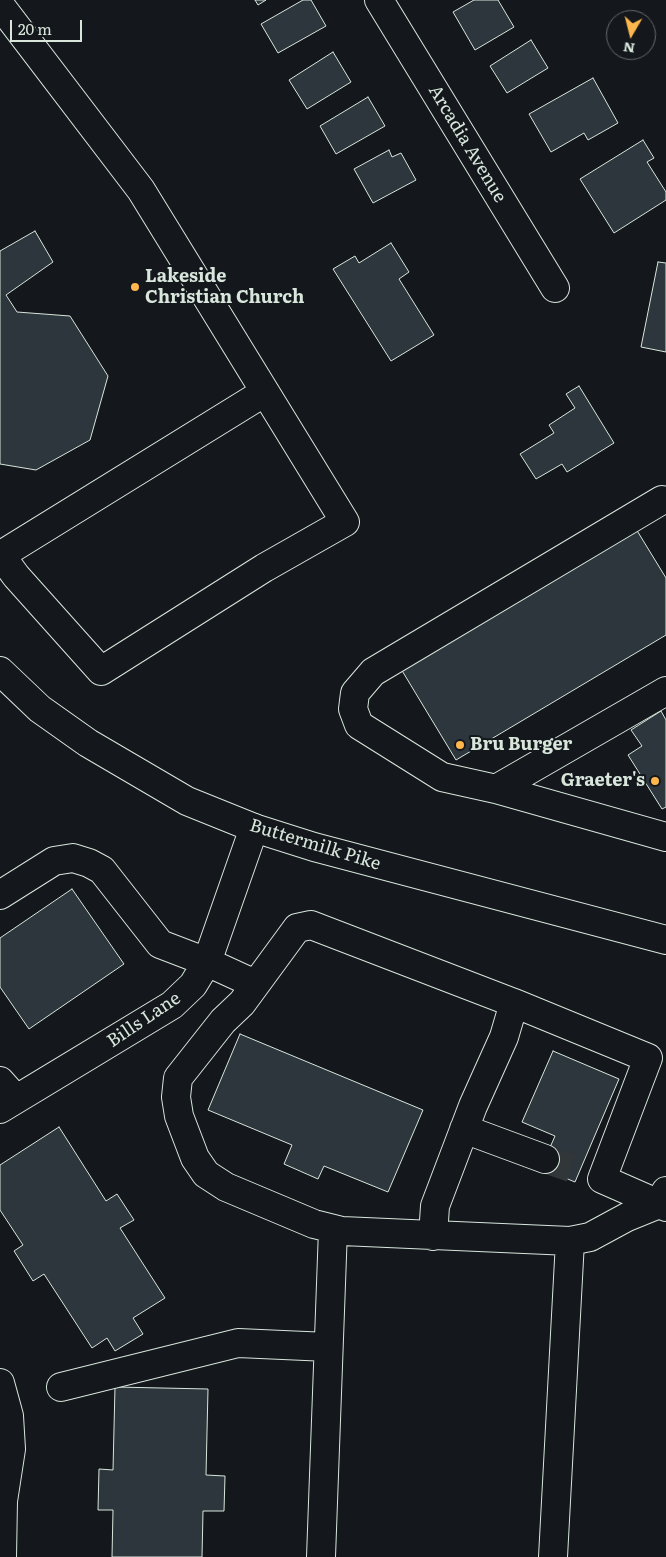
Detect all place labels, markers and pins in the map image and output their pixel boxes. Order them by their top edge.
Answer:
place label: Lakeside Christian Church [145,266,304,308]
marker: Lakeside Christian Church [129,281,141,293]
place label: Bru Burger [470,734,572,756]
marker: Bru Burger [454,739,466,751]
place label: Graeter's [561,770,645,792]
marker: Graeter's [649,775,661,787]

